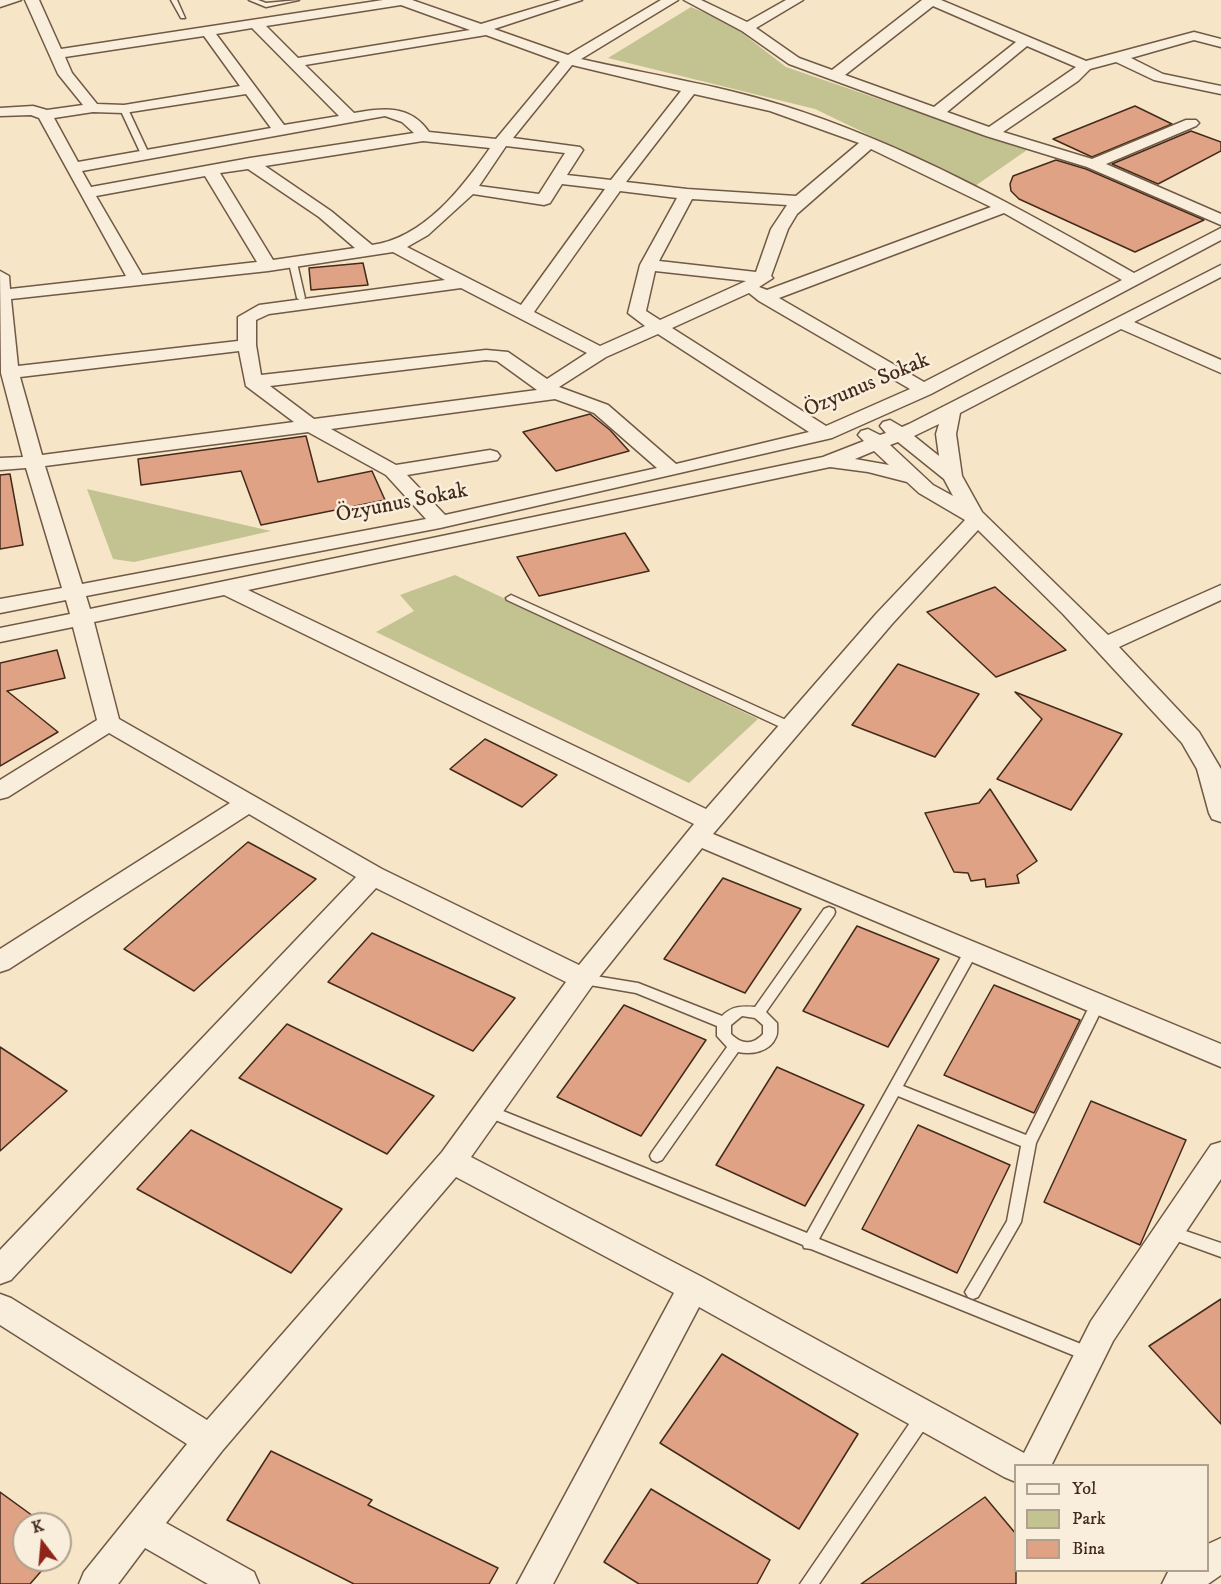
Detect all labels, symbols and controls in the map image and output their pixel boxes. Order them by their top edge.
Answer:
street label: Özyunus Sokak [800,348,934,424]
street label: Özyunus Sokak [334,478,470,530]
legend [1014,1464,1209,1572]
text: Yol [1072,1478,1096,1500]
text: Park [1072,1508,1106,1530]
north arrow [12,1512,72,1572]
text: K [29,1515,46,1538]
text: Bina [1072,1538,1105,1560]

